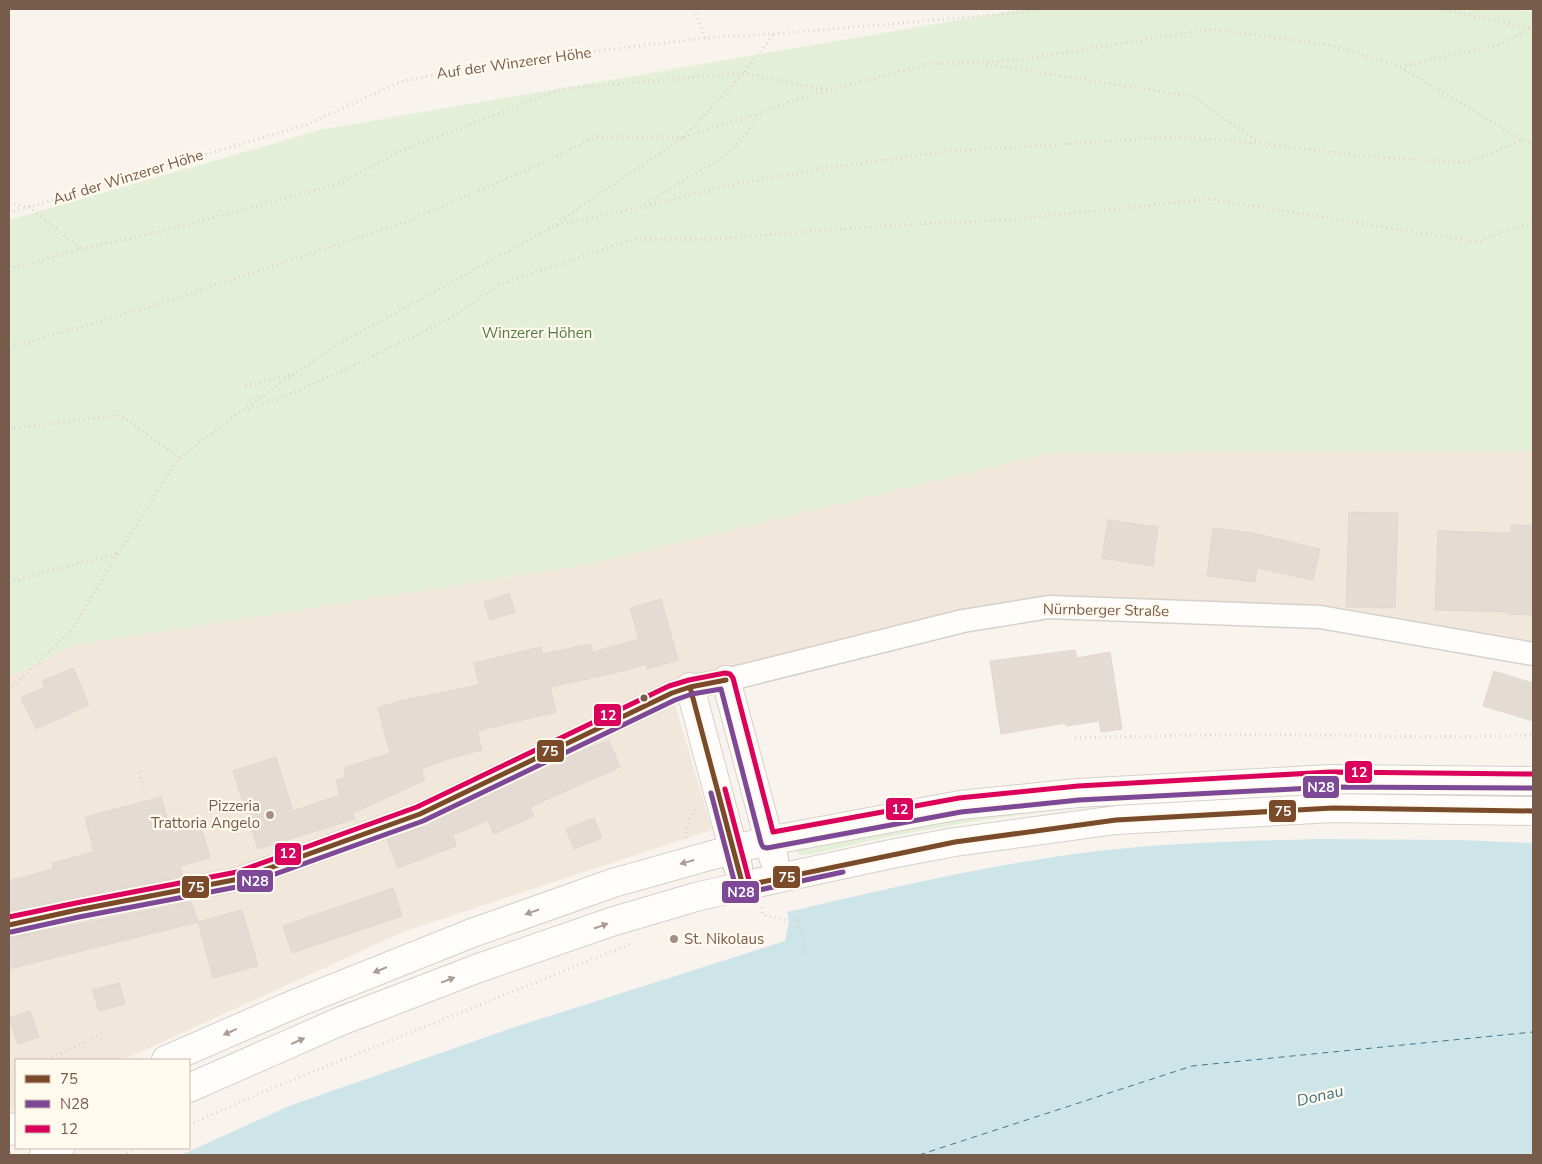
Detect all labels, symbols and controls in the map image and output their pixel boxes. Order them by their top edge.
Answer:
street label: Auf der Winzerer Höhe [435,42,593,84]
street label: Auf der Winzerer Höhe [50,145,206,209]
park label: Winzerer Höhen [482,323,592,343]
street label: Nürnberger Straße [1043,599,1169,621]
unlabelled marker [639,693,649,703]
line badge: 12 [593,703,622,727]
text: 12 [600,706,616,725]
line badge: 75 [536,739,565,763]
text: 75 [542,742,558,761]
line badge: 12 [1344,760,1373,784]
text: 12 [1351,763,1367,782]
line badge: N28 [1302,775,1340,799]
text: N28 [1307,778,1335,797]
place label: Pizzeria Trattoria Angelo [151,796,260,833]
line badge: 12 [885,797,914,821]
line badge: 75 [1268,799,1297,823]
text: 12 [892,800,908,819]
text: 75 [1275,802,1291,821]
marker: Pizzeria Trattoria Angelo [264,809,276,821]
line badge: 12 [274,842,302,866]
text: 12 [280,844,296,863]
one-way arrow [679,859,694,867]
line badge: 75 [772,865,801,889]
text: 75 [779,868,795,887]
line badge: N28 [236,869,274,893]
text: N28 [241,872,269,891]
line badge: 75 [181,875,210,899]
text: 75 [188,878,204,897]
line badge: N28 [721,880,760,904]
text: N28 [727,883,755,902]
one-way arrow [524,908,539,916]
one-way arrow [594,921,609,929]
place label: St. Nikolaus [684,929,764,949]
marker: St. Nikolaus [668,933,680,945]
one-way arrow [372,966,387,974]
one-way arrow [441,976,456,984]
one-way arrow [223,1029,237,1037]
one-way arrow [291,1036,305,1044]
legend [15,1059,190,1149]
text: 75 [60,1069,78,1089]
water label: Donau [1294,1080,1346,1112]
text: N28 [60,1094,89,1114]
text: 12 [60,1119,78,1139]

